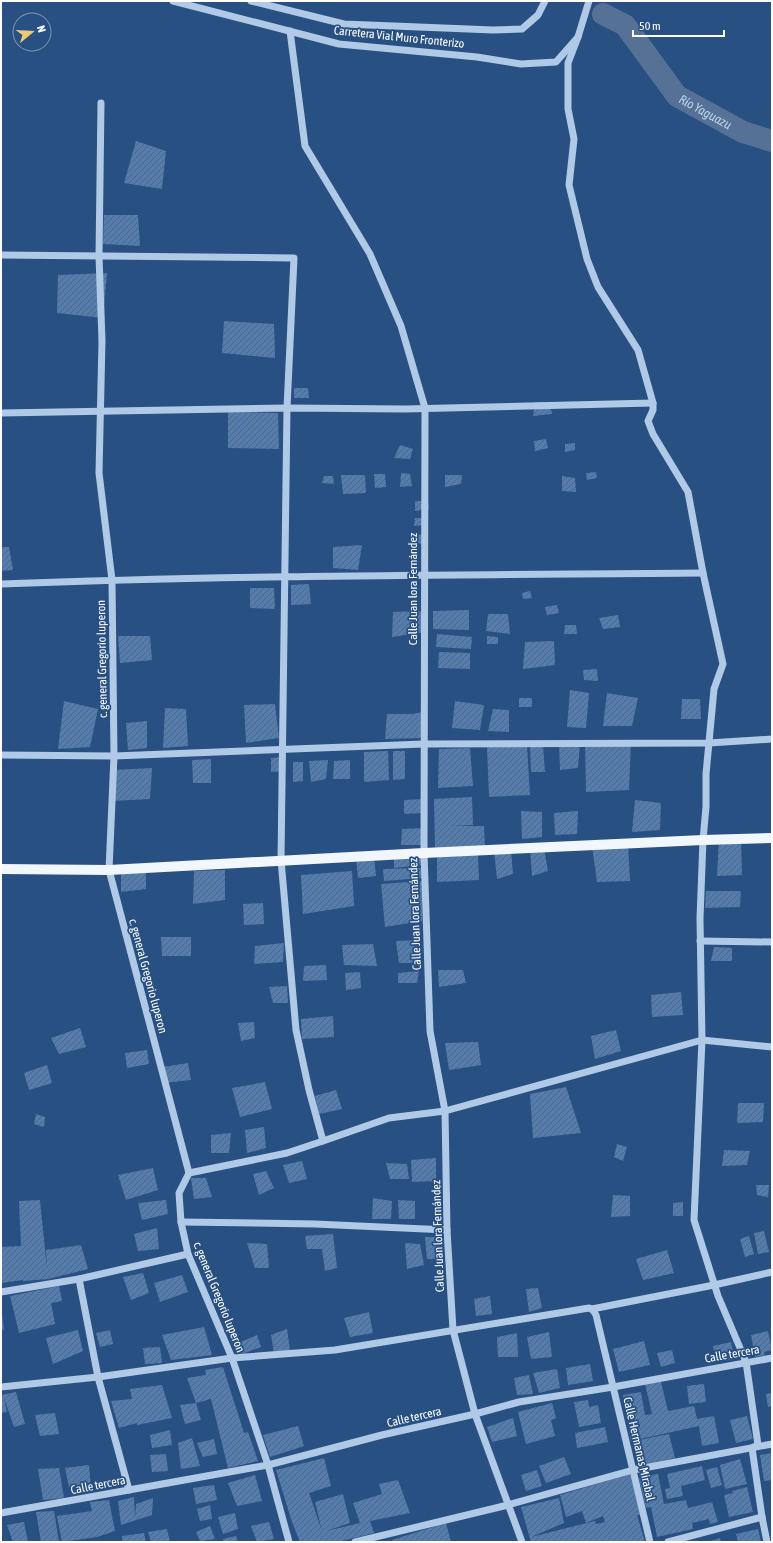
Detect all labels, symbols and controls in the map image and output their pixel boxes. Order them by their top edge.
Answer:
north arrow [12,12,52,52]
scale bar [633,12,724,38]
text: 50 m [639,19,661,33]
street label: Carretera Vial Muro Fronterizo [333,23,465,51]
text: N [35,24,48,34]
water label: Río Yaguazu [676,91,734,132]
street label: Calle Juan lora Fernández [406,532,420,645]
street label: c. general Gregorio luperon [94,600,110,718]
street label: Calle Juan lora Fernández [406,857,424,970]
street label: c. general Gregorio luperon [126,917,170,1035]
street label: Calle Juan lora Fernández [429,1179,447,1292]
street label: c. general Gregorio luperon [190,1240,248,1354]
street label: Calle tercera [704,1342,760,1366]
street label: Calle Hermanas Mirabal [620,1396,658,1503]
street label: Calle tercera [385,1404,443,1430]
street label: Calle tercera [69,1473,127,1497]

